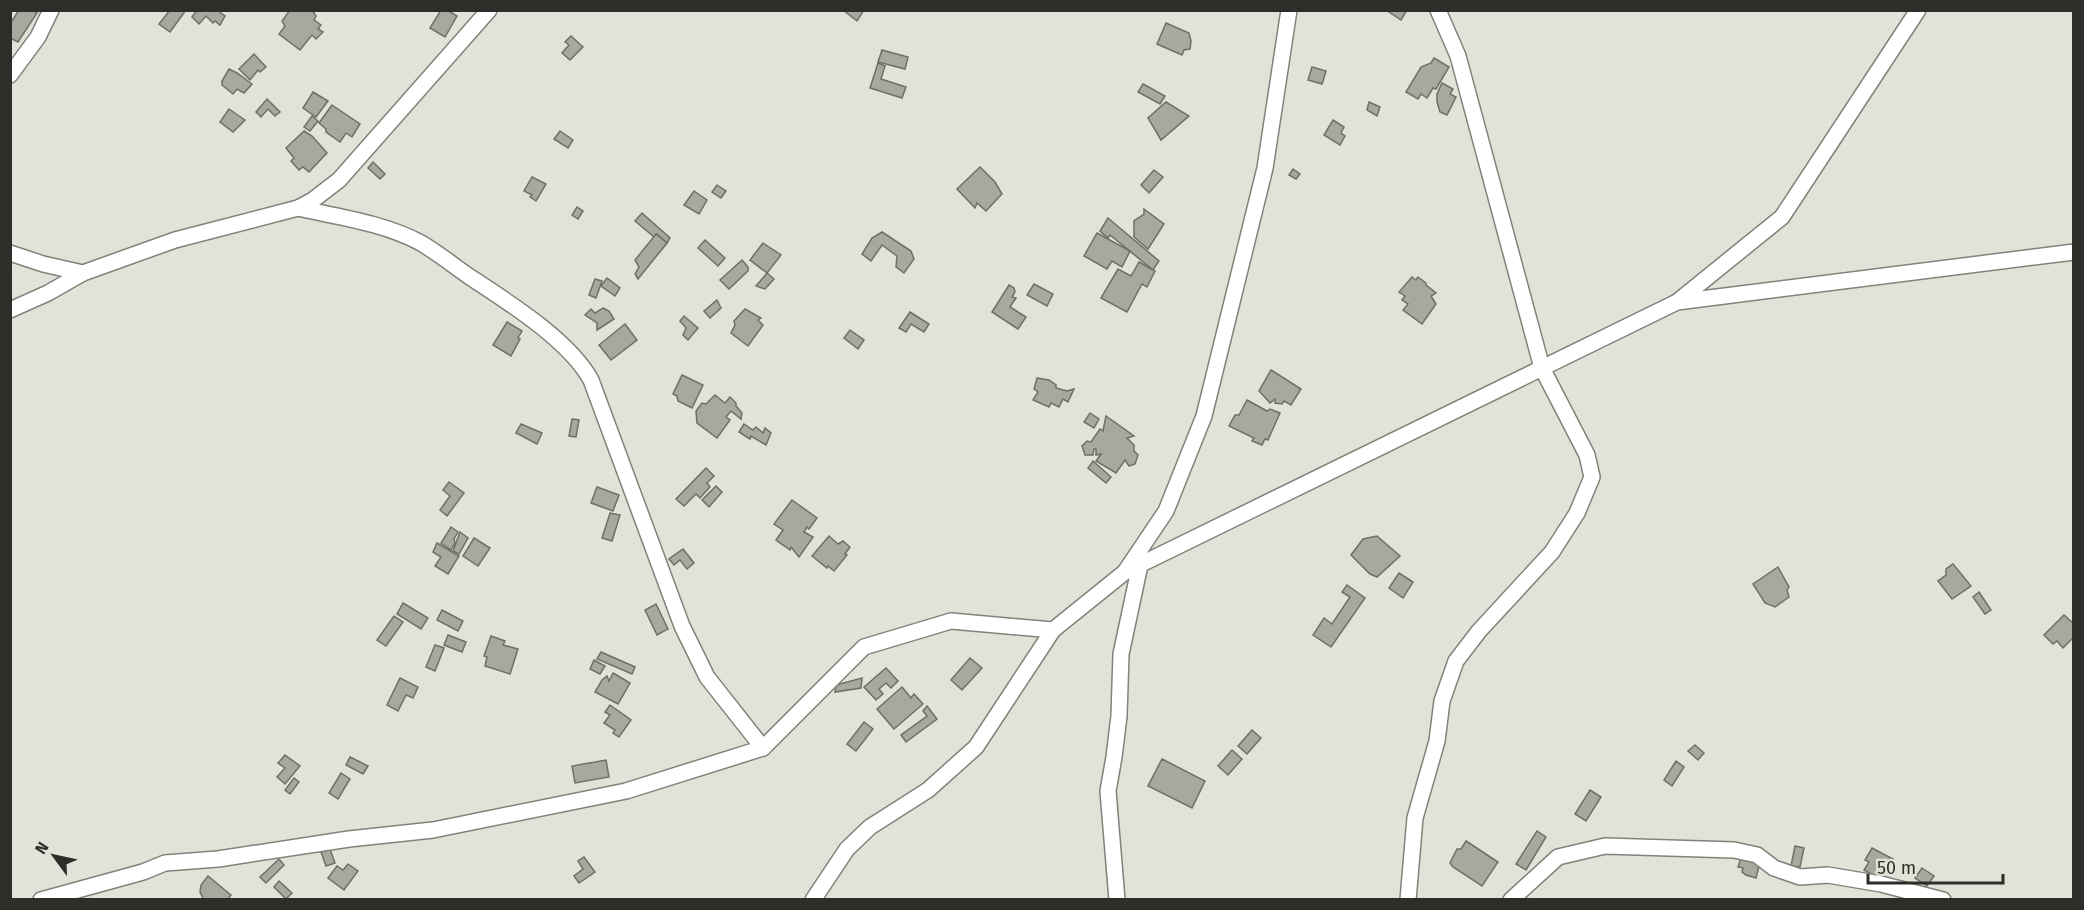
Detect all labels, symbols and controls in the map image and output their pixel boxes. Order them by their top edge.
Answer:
north arrow [24,826,84,886]
text: N [31,838,53,858]
scale bar [1868,847,2003,885]
text: 50 m [1877,857,1916,879]

